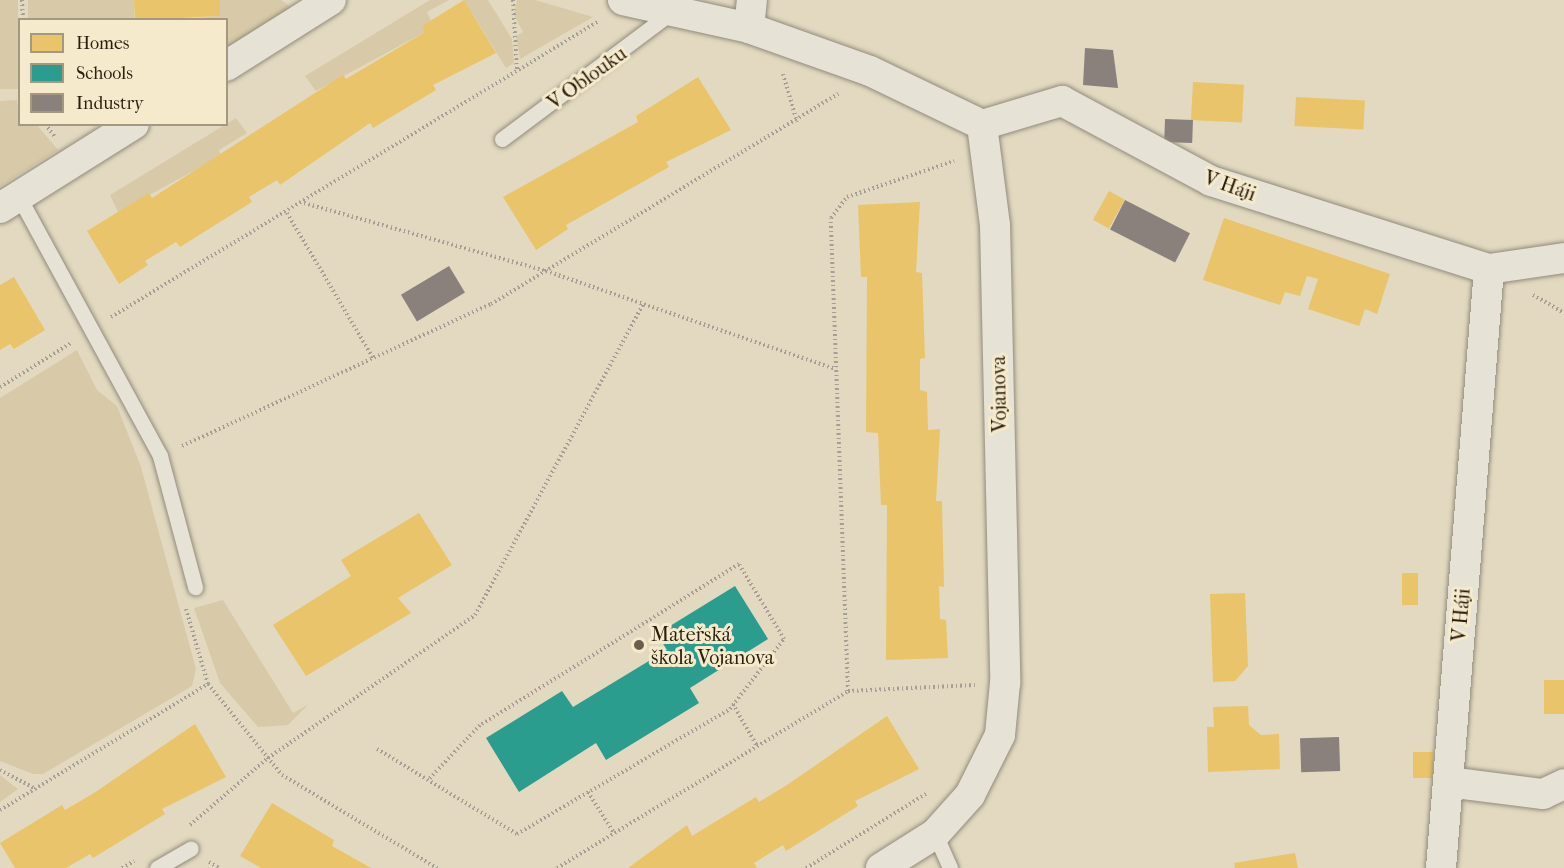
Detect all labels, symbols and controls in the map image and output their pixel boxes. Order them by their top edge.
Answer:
legend [18,18,228,126]
text: Homes [76,33,130,54]
street label: V Oblouku [543,41,631,115]
text: Schools [76,63,133,84]
text: Industry [76,93,144,114]
street label: V Háji [1201,166,1259,206]
street label: Vojanova [986,355,1012,433]
street label: V Háji [1447,587,1475,643]
place label: Mateřská škola Vojanova [651,622,774,669]
marker: Mateřská škola Vojanova [632,638,646,652]

